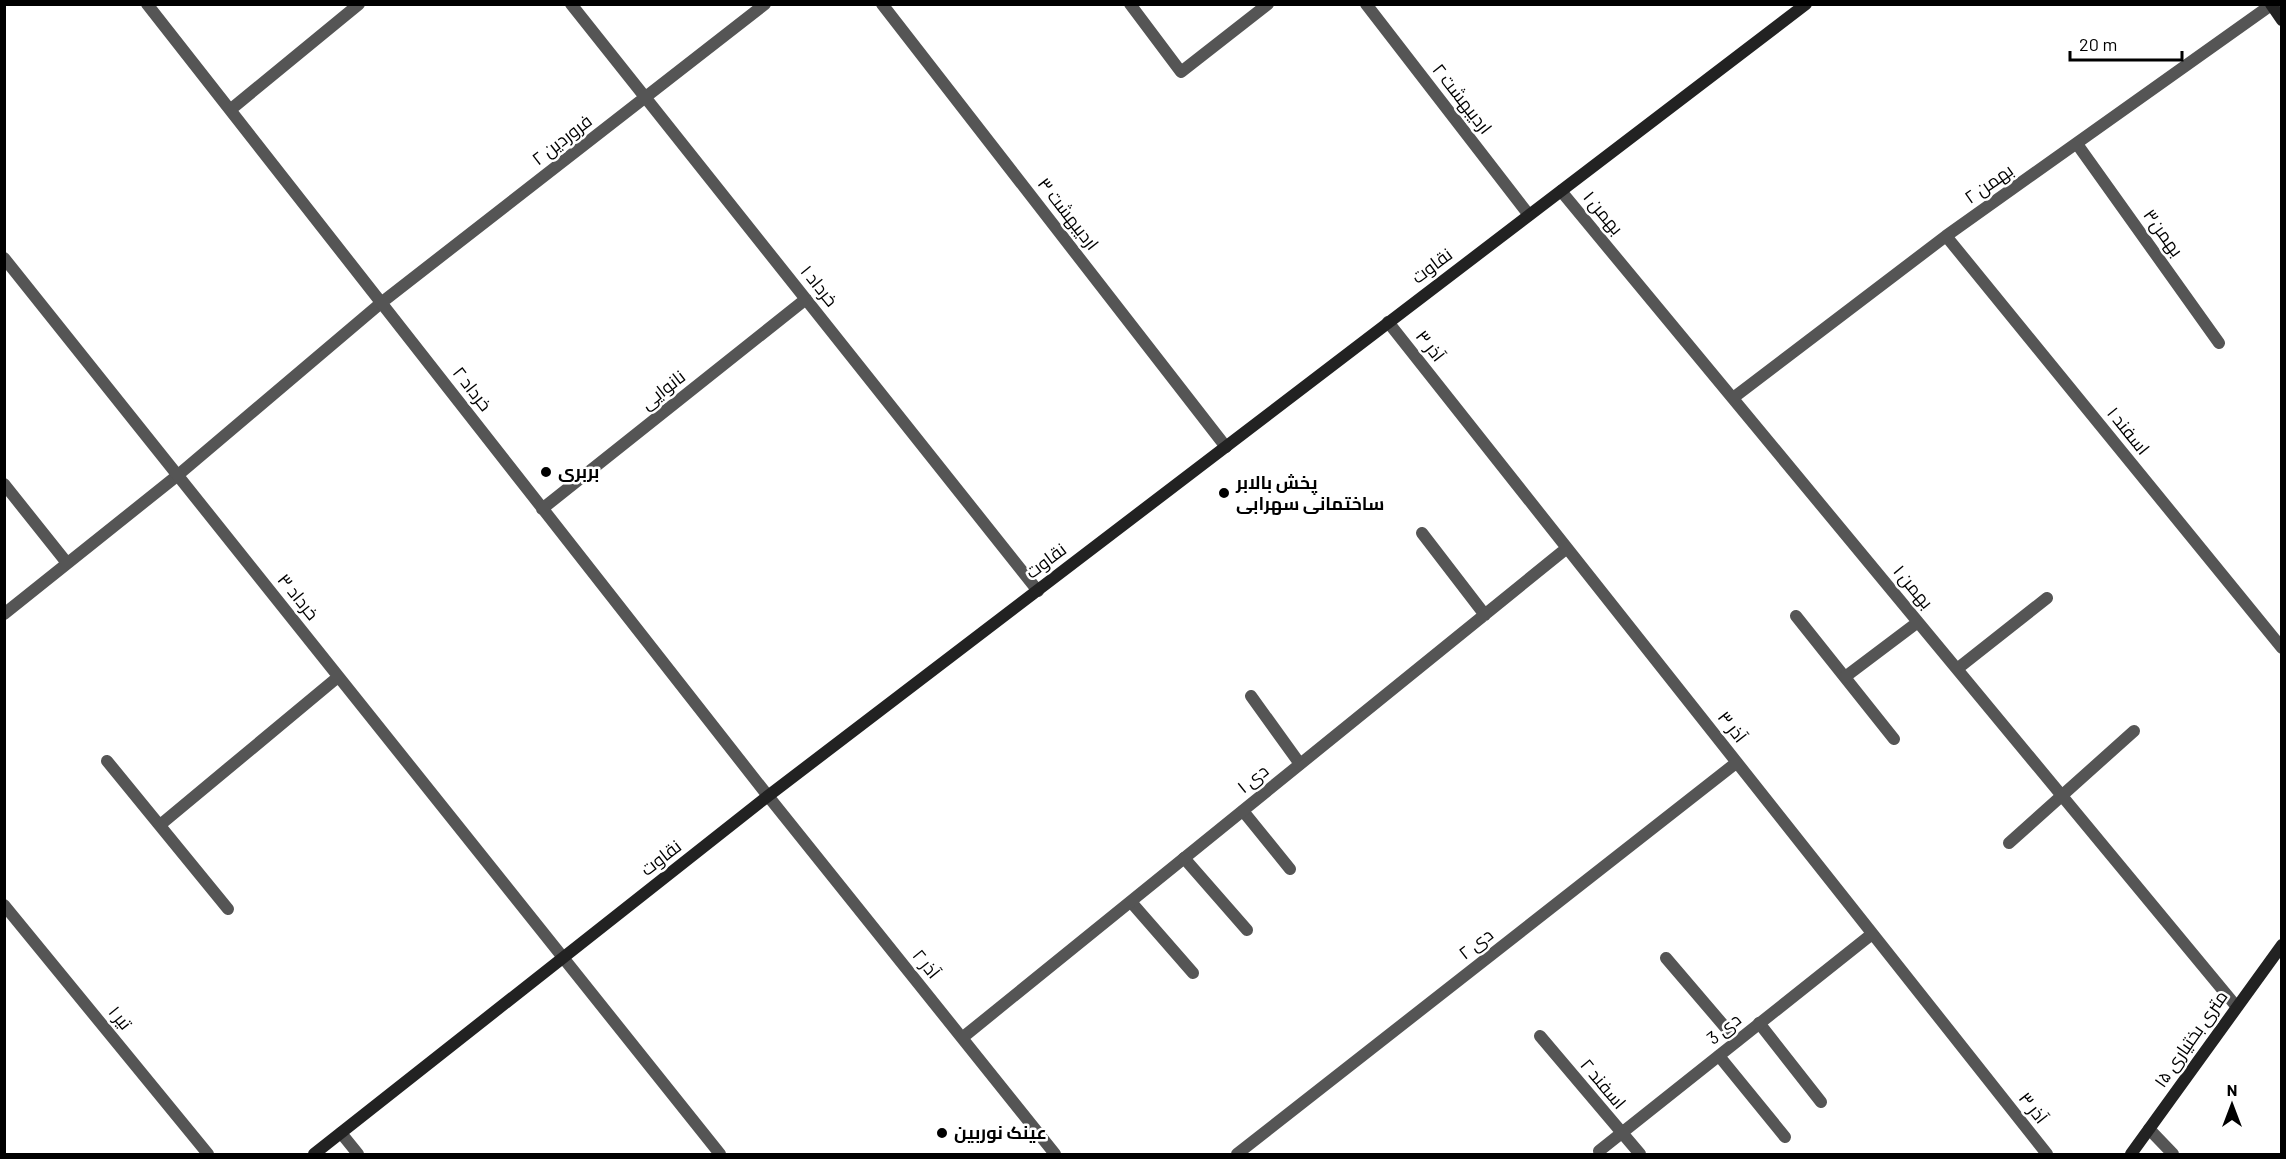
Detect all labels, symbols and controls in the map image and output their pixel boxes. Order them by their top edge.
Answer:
scale bar [2070,24,2182,62]
text: 20 m [2079,33,2117,55]
street label: اردیبهشت ۲ [1428,59,1497,139]
street label: فروردین ۲ [527,109,596,170]
street label: بهمن ۲ [1960,159,2018,209]
street label: اردیبهشت ۳ [1033,173,1104,255]
street label: بهمن ۱ [1578,186,1628,239]
street label: بهمن۳ [2138,204,2188,261]
street label: نقاوت [1407,243,1457,289]
street label: خرداد ۱ [796,260,843,311]
street label: آذر ۳ [1411,325,1450,366]
street label: خرداد ۲ [448,362,497,416]
street label: نانوایی [636,365,690,414]
street label: اسفند ۱ [2103,402,2155,459]
place label: بربری [558,460,599,483]
marker: بربری [539,465,553,479]
place label: پخش بالابر ساختمانی سهرابی [1235,471,1384,515]
marker: پخش بالابر ساختمانی سهرابی [1217,486,1231,500]
street label: نقاوت [1021,538,1071,584]
street label: بهمن ۱ [1888,560,1938,613]
street label: خرداد ۳ [273,569,324,625]
street label: آذر ۳ [1713,706,1752,747]
street label: دی ۱ [1232,759,1273,798]
street label: نقاوت [636,834,686,881]
street label: دی ۲ [1454,923,1498,964]
street label: آذر ۲ [908,944,945,983]
street label: ۱۵ متری بختیاری [2149,986,2233,1092]
street label: تیر ۱ [104,1001,137,1035]
street label: دی 3 [1702,1008,1746,1049]
street label: اسفند ۲ [1576,1054,1631,1113]
north arrow [2202,1075,2262,1135]
text: N [2227,1080,2237,1099]
street label: آذر ۳ [2014,1087,2053,1128]
place label: عینک نوربین [954,1121,1047,1144]
marker: عینک نوربین [935,1126,949,1140]

